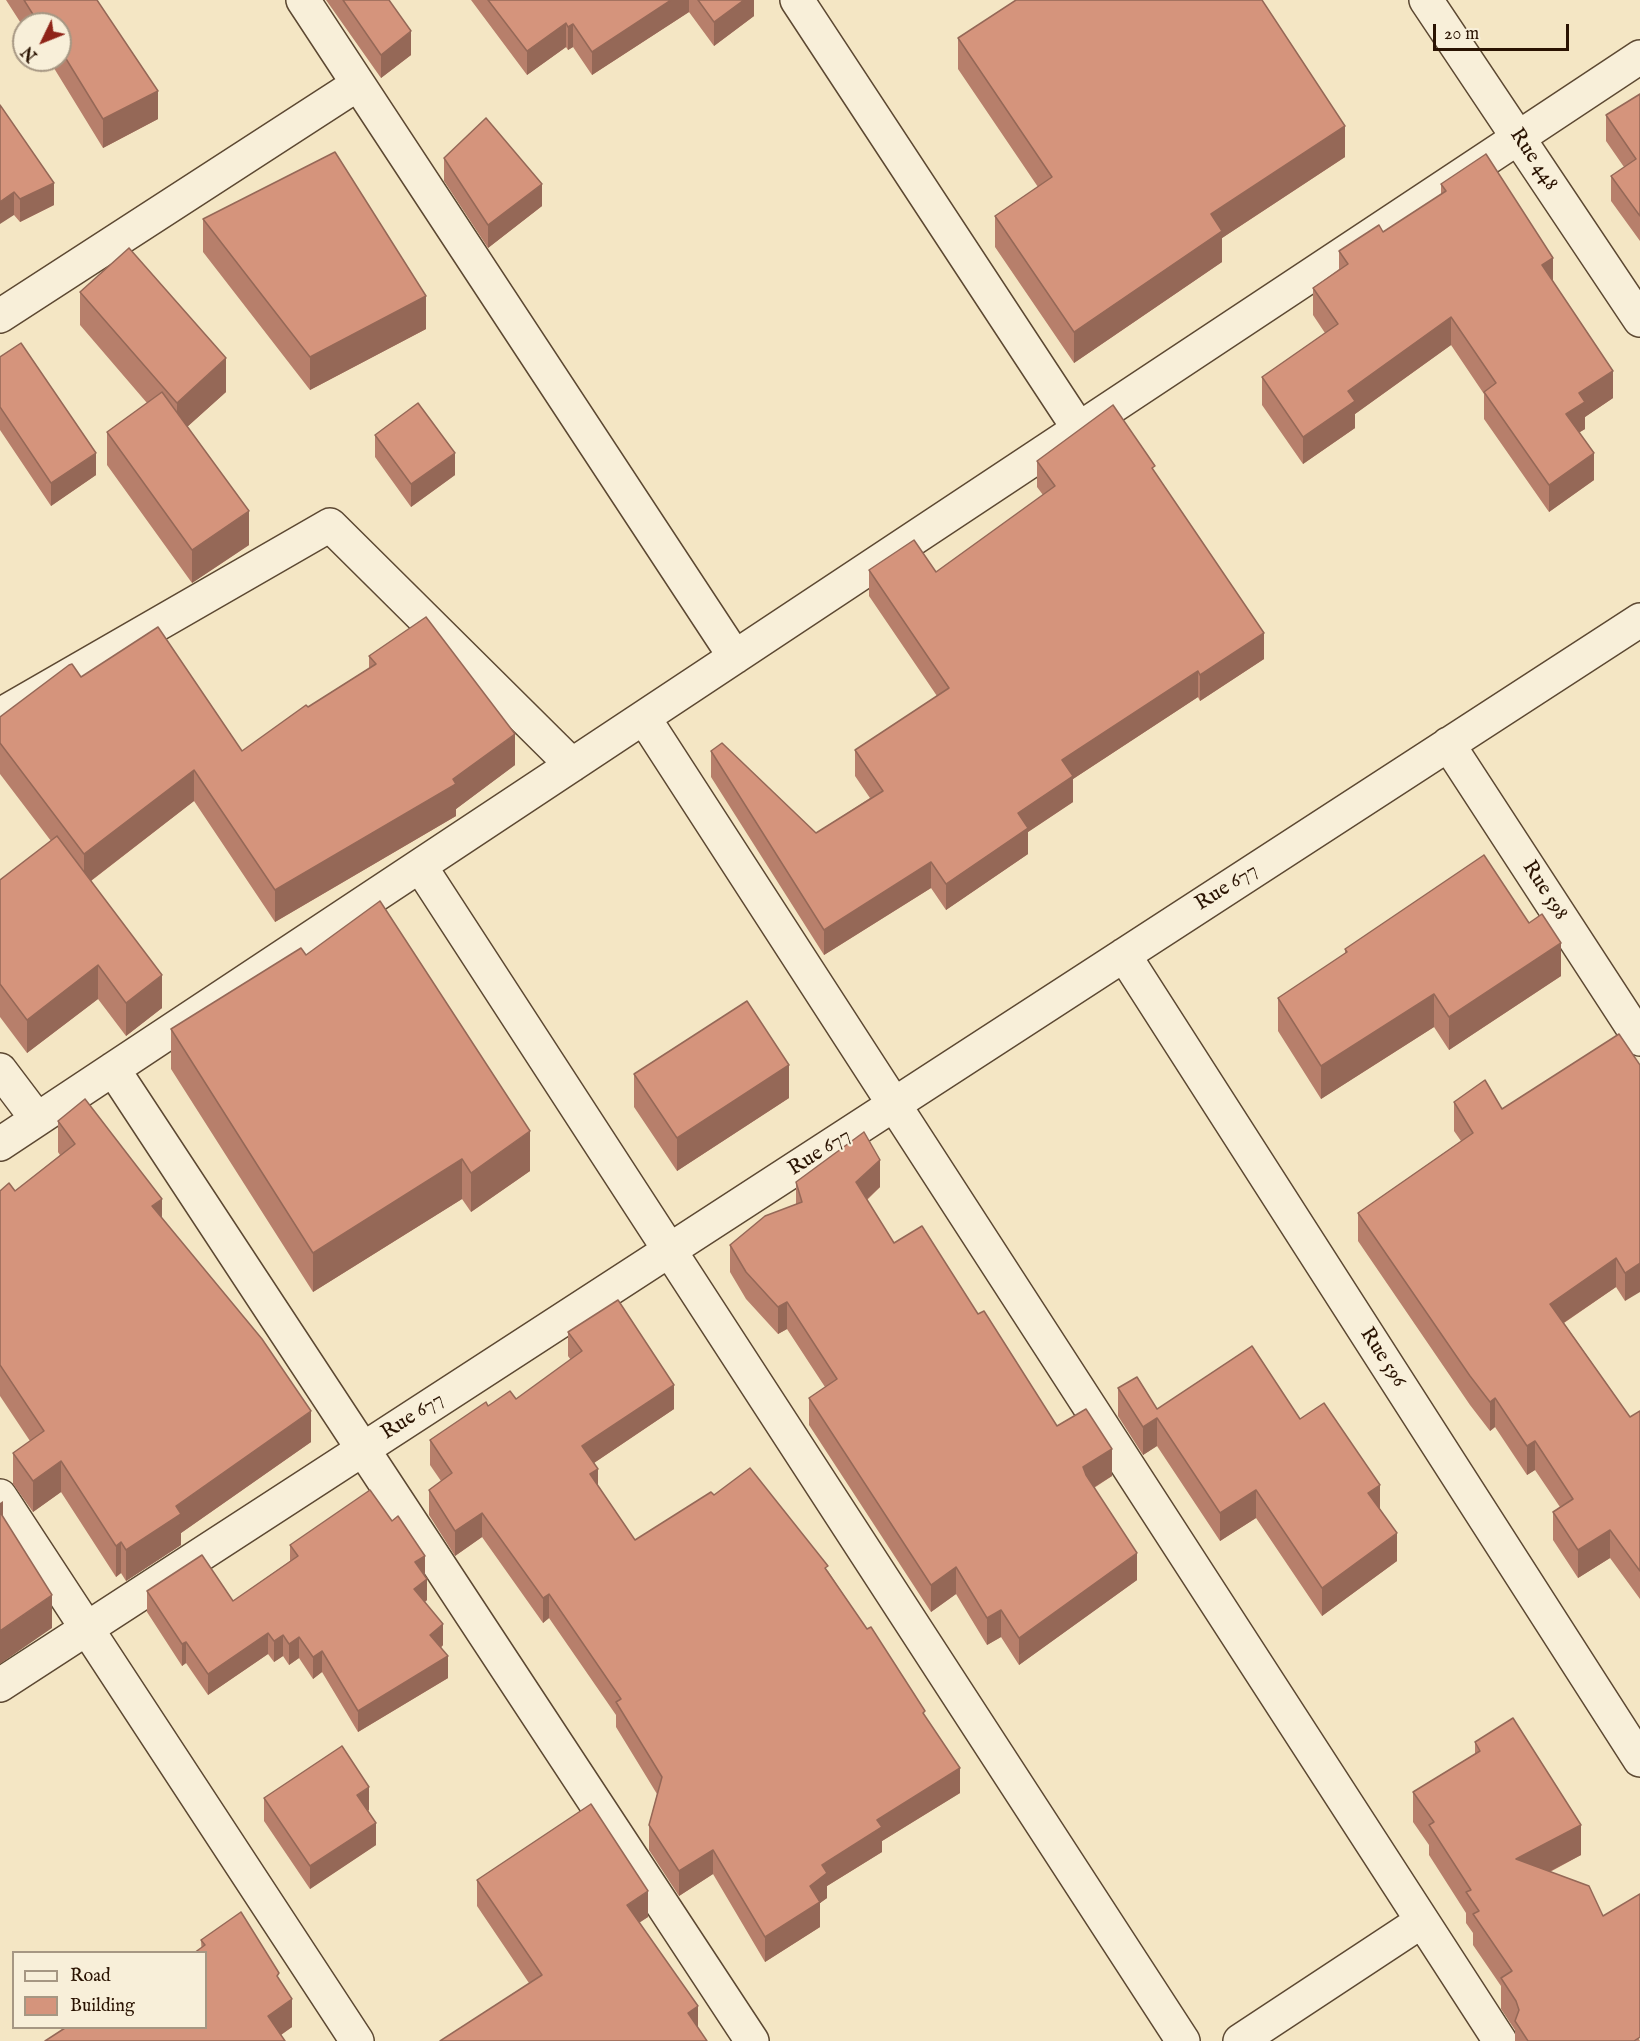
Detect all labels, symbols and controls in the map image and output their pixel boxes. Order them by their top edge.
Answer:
north arrow [12,12,72,72]
scale bar [1436,12,1572,50]
text: 20 m [1444,23,1479,46]
text: N [18,41,42,65]
street label: Rue 448 [1503,124,1563,196]
street label: Rue 598 [1515,856,1573,926]
street label: Rue 677 [1191,859,1263,917]
street label: Rue 677 [784,1124,856,1182]
street label: Rue 596 [1353,1323,1411,1393]
street label: Rue 677 [377,1388,449,1446]
legend [12,1951,207,2029]
text: Road [70,1965,111,1988]
text: Building [70,1995,135,2018]

